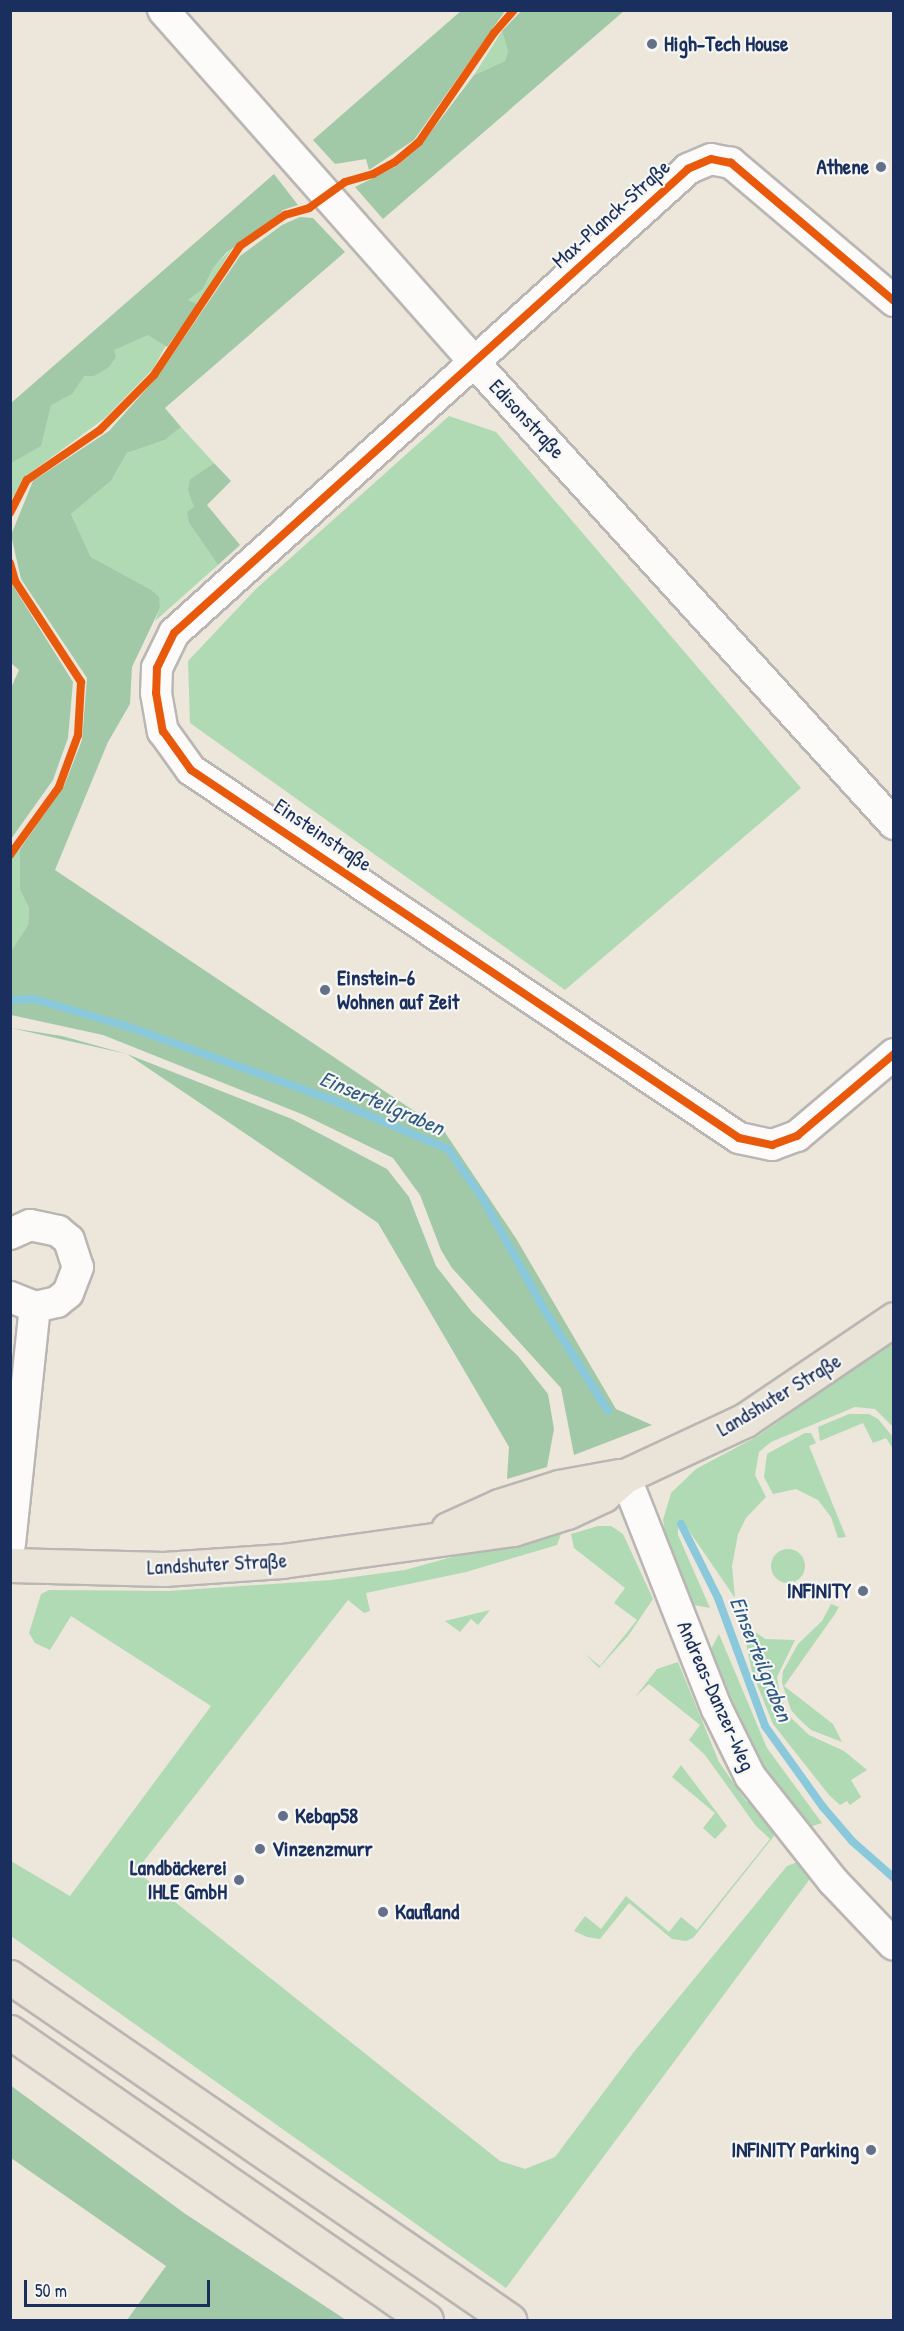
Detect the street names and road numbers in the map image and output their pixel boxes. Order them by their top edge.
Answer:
street label: Max-Planck-Straße [547,154,675,274]
street label: Edisonstraße [484,374,570,464]
street label: Einsteinstraße [269,793,377,877]
street label: Landshuter Straße [712,1348,846,1442]
street label: Landshuter Straße [146,1548,288,1580]
street label: Andreas-Danzer-Weg [672,1617,760,1775]

